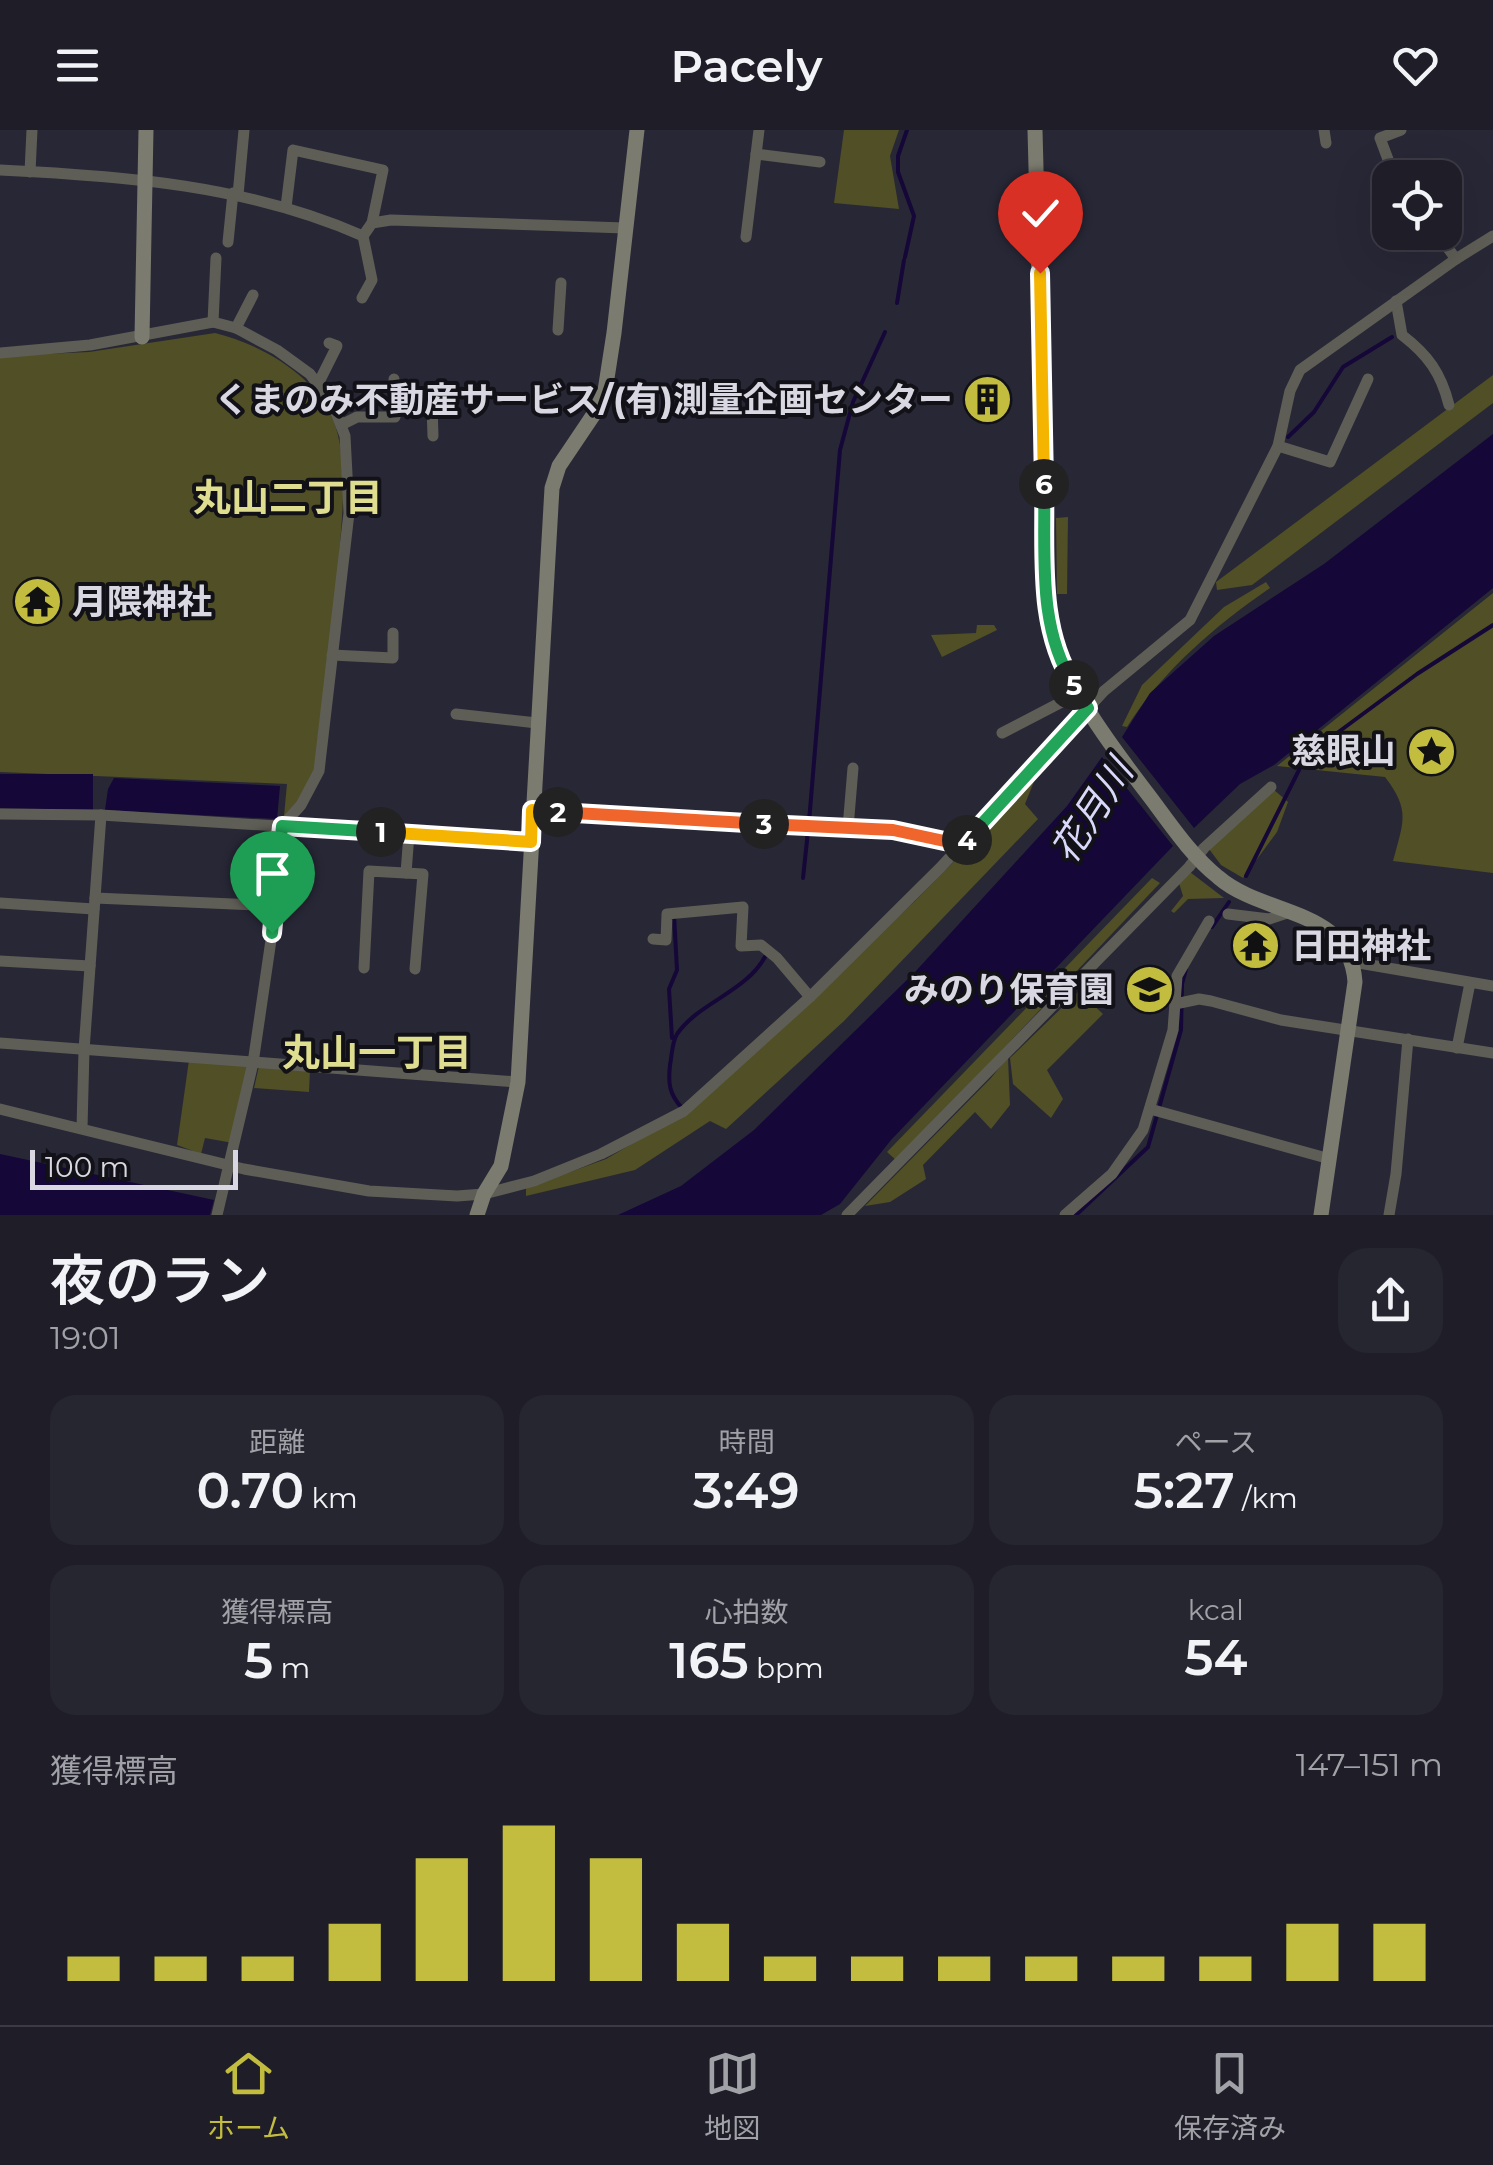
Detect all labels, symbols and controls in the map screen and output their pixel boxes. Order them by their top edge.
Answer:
icon: menu [50,38,105,93]
text: Pacely [670,38,823,93]
icon: heart [1388,38,1443,93]
map controls [1372,160,1462,250]
button: locate [1372,160,1462,250]
pin [998,171,1083,274]
icon: check [1013,186,1068,241]
building icon: くまのみ不動産サービス/(有)測量企画センター [962,374,1014,426]
place label: くまのみ不動産サービス/(有)測量企画センター [214,378,953,421]
pin: 6 [1019,459,1069,509]
text: 6 [1035,467,1053,501]
district label: 丸山二丁目 [193,474,383,521]
temple icon: 月隈神社 [11,576,63,628]
place label: 月隈神社 [72,580,212,623]
pin: 5 [1049,660,1099,710]
text: 5 [1066,668,1082,702]
place icon: 慈眼山 [1405,725,1457,777]
place label: 慈眼山 [1291,729,1396,772]
water label: 花月川 [1041,747,1145,871]
pin: 2 [533,787,583,837]
text: 2 [550,795,566,829]
pin: 3 [739,799,789,849]
pin: 1 [356,807,406,857]
text: 3 [756,807,772,841]
text: 1 [376,815,386,849]
pin: 4 [942,815,992,865]
text: 4 [957,823,977,857]
pin [230,831,315,934]
icon: arrive [245,846,300,901]
temple icon: 日田神社 [1230,920,1282,972]
place label: 日田神社 [1291,924,1431,967]
school or university icon: みのり保育園 [1123,964,1175,1016]
place label: みのり保育園 [904,968,1114,1011]
district label: 丸山一丁目 [282,1029,472,1076]
scale bar [30,1145,238,1190]
text: 100 m [45,1150,129,1184]
text: 夜のラン [50,1247,270,1314]
button: share [1338,1248,1443,1353]
text: 19:01 [50,1318,121,1357]
text: 距離 [249,1425,305,1459]
text: 時間 [718,1425,775,1459]
text: ペース [1175,1425,1257,1459]
text: 0.70 [197,1460,304,1521]
text: 3:49 [693,1460,800,1521]
text: 5:27 [1134,1460,1235,1521]
text: km [304,1481,358,1515]
text: /km [1235,1481,1298,1515]
text: kcal [1188,1593,1244,1627]
text: 獲得標高 [221,1595,333,1629]
text: 心拍数 [704,1595,789,1629]
text: 54 [1184,1627,1247,1688]
text: 5 [244,1630,273,1691]
text: 165 [669,1630,749,1691]
text: m [273,1651,310,1685]
text: bpm [749,1651,824,1685]
text: 147–151 m [1296,1745,1443,1784]
text: 獲得標高 [50,1751,178,1790]
tab: ホーム [207,2046,290,2146]
tab: 地図 [704,2046,760,2146]
tab: 保存済み [1174,2046,1286,2146]

